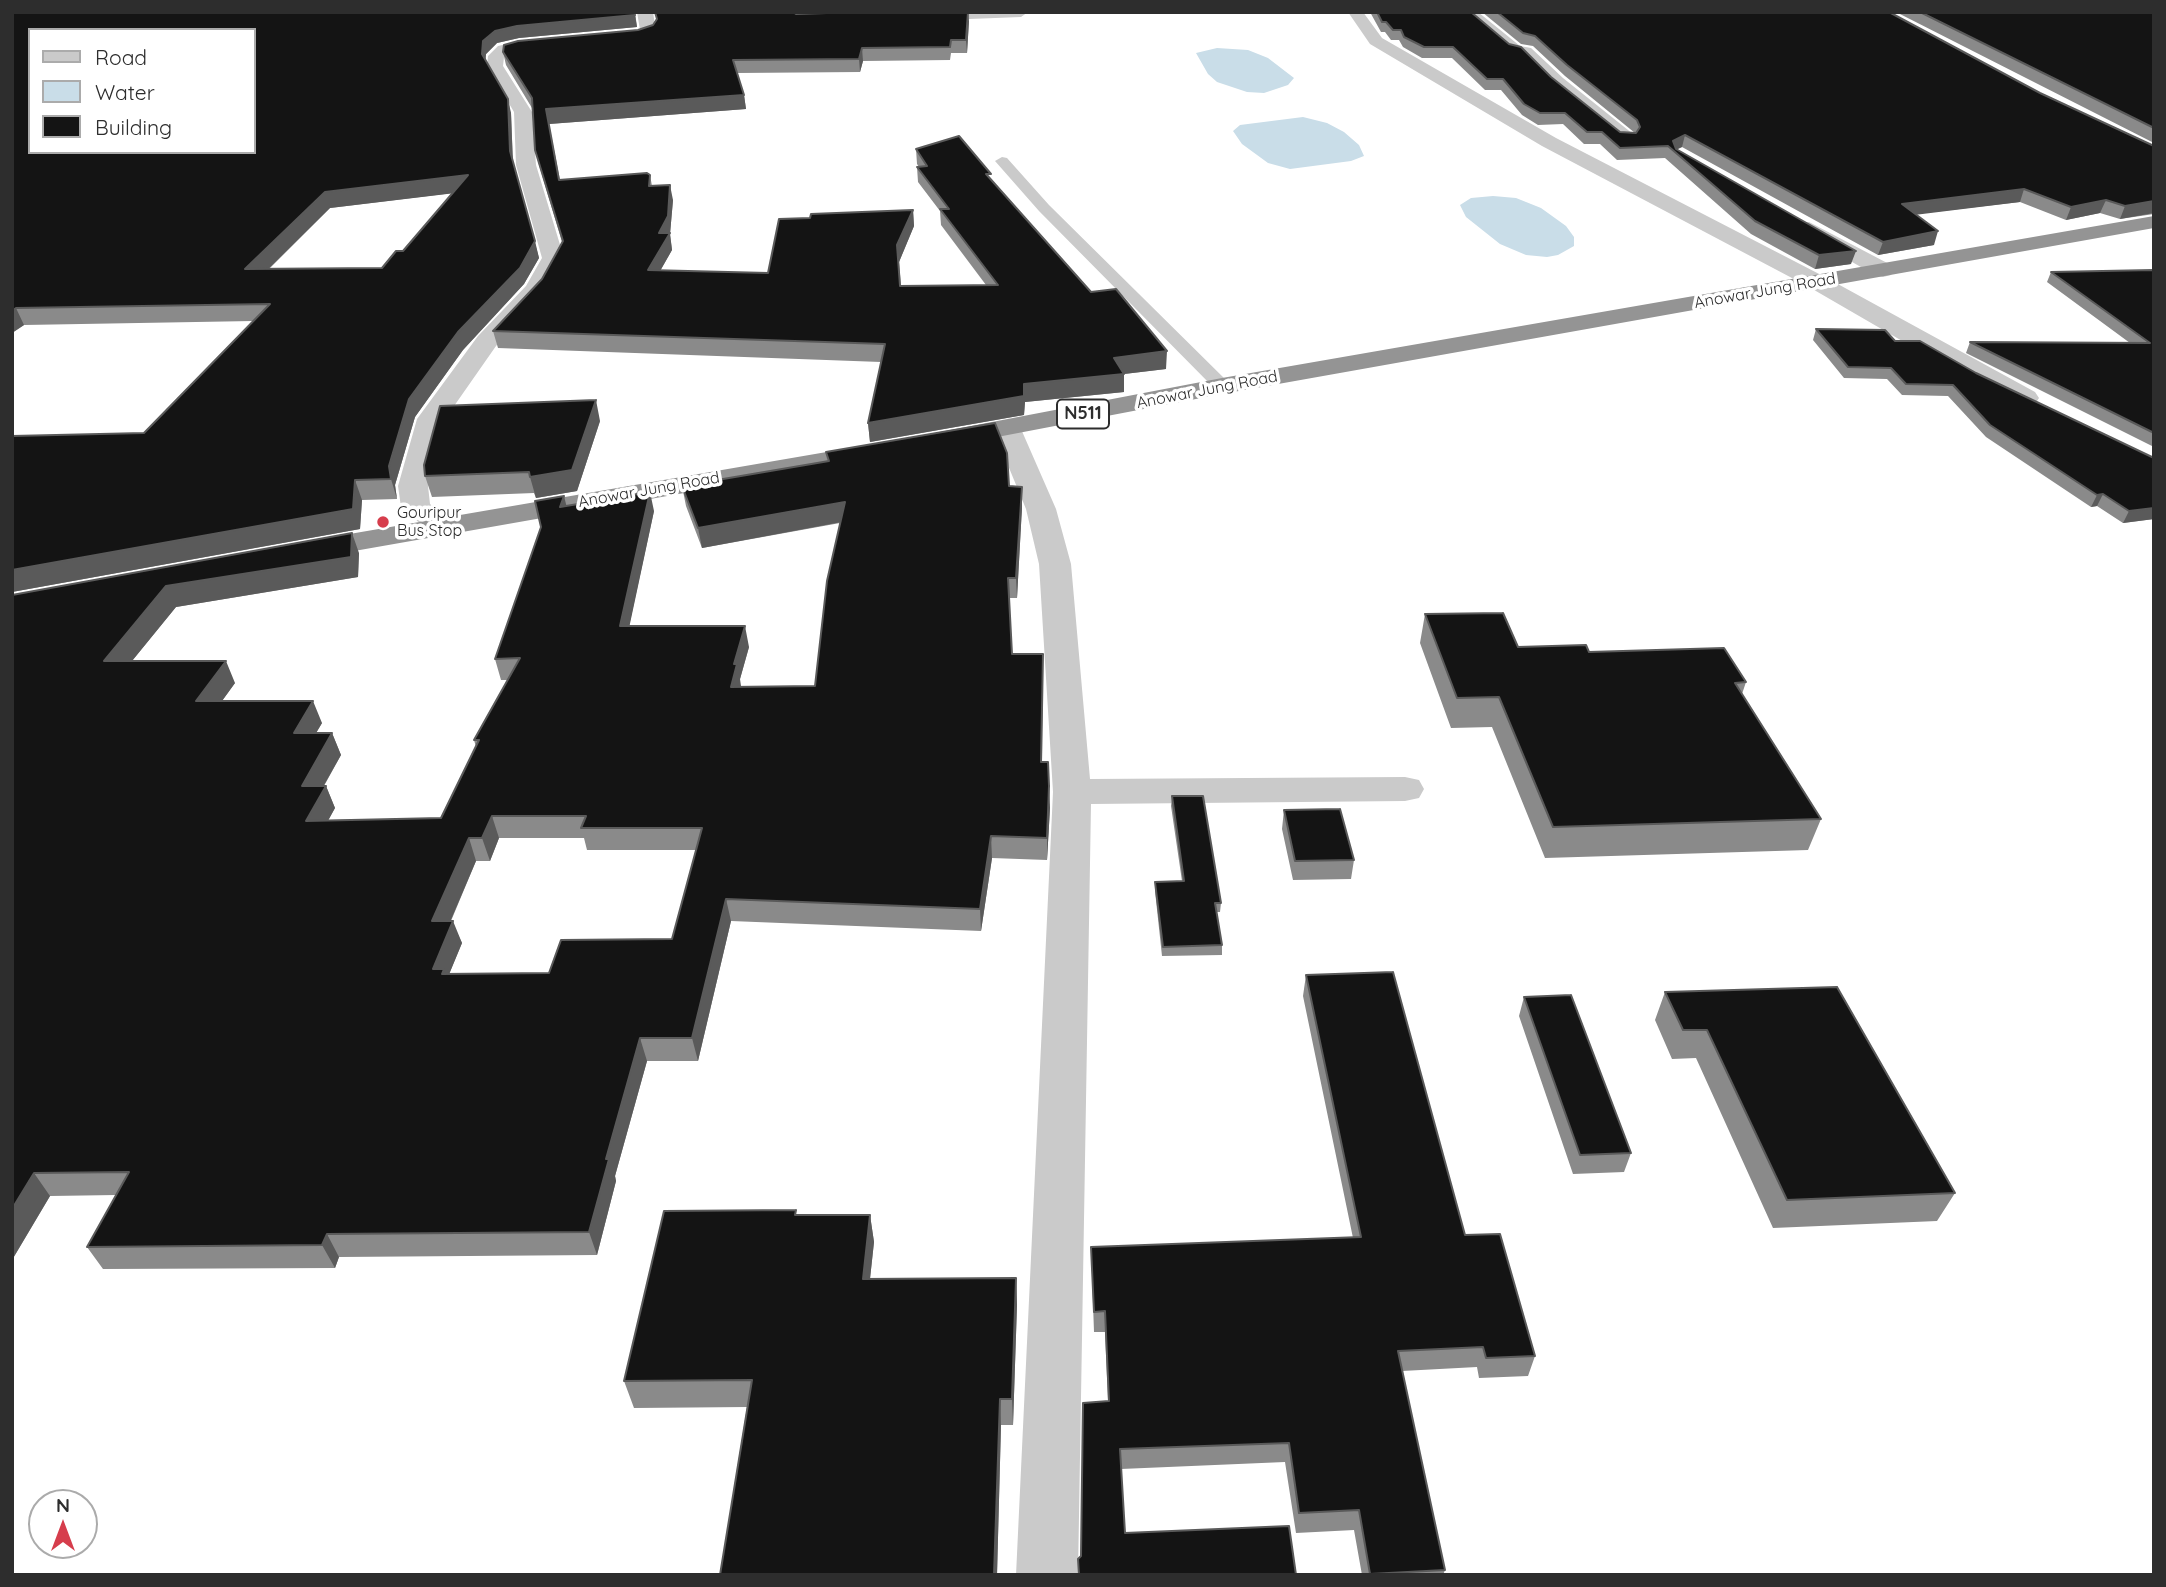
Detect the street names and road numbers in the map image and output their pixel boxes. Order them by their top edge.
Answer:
street label: Anowar Jung Road [1693,269,1837,313]
street label: Anowar Jung Road [1135,367,1279,413]
road number: N511 [1057,400,1109,428]
street label: Anowar Jung Road [577,468,721,512]

